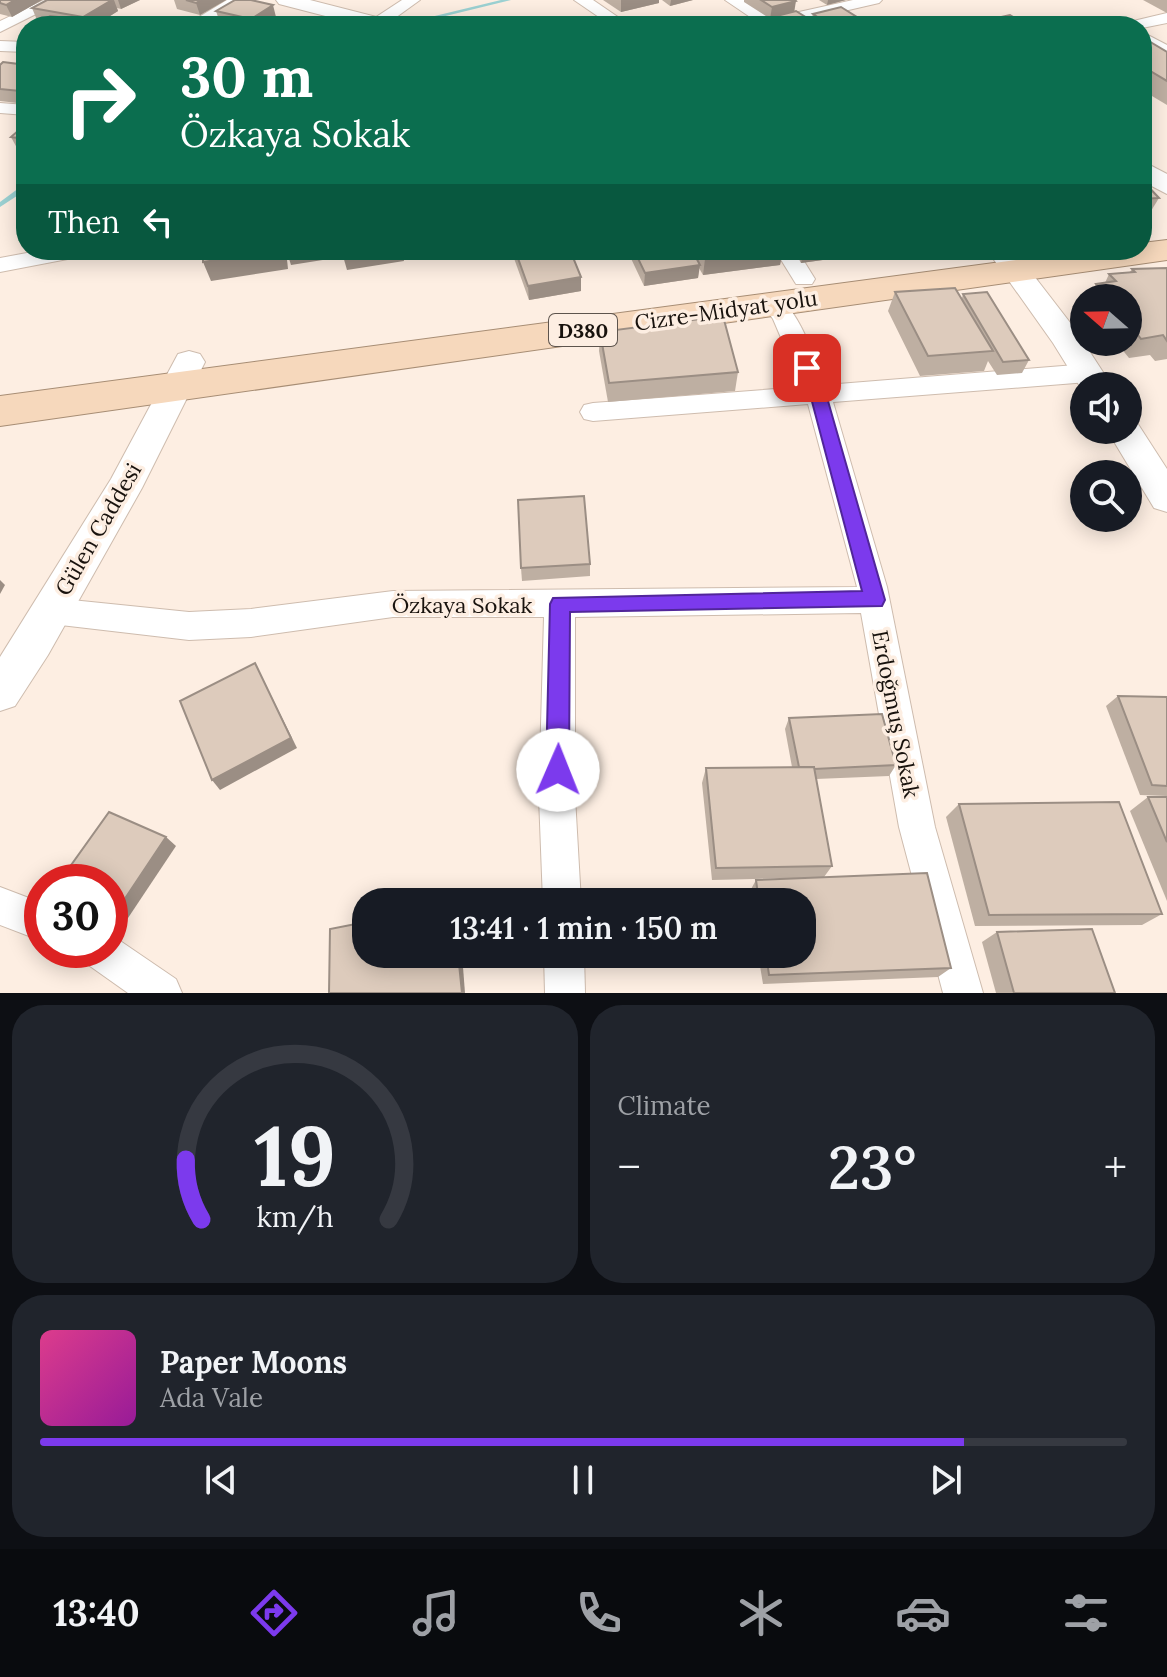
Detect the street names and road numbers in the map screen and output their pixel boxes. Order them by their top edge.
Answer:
street label: Cizre-Midyat yolu [633,283,819,337]
road number: D380 [549,314,617,346]
street label: Gülen Caddesi [49,458,147,600]
street label: Özkaya Sokak [392,591,533,619]
street label: Erdoğmuş Sokak [866,628,926,800]

